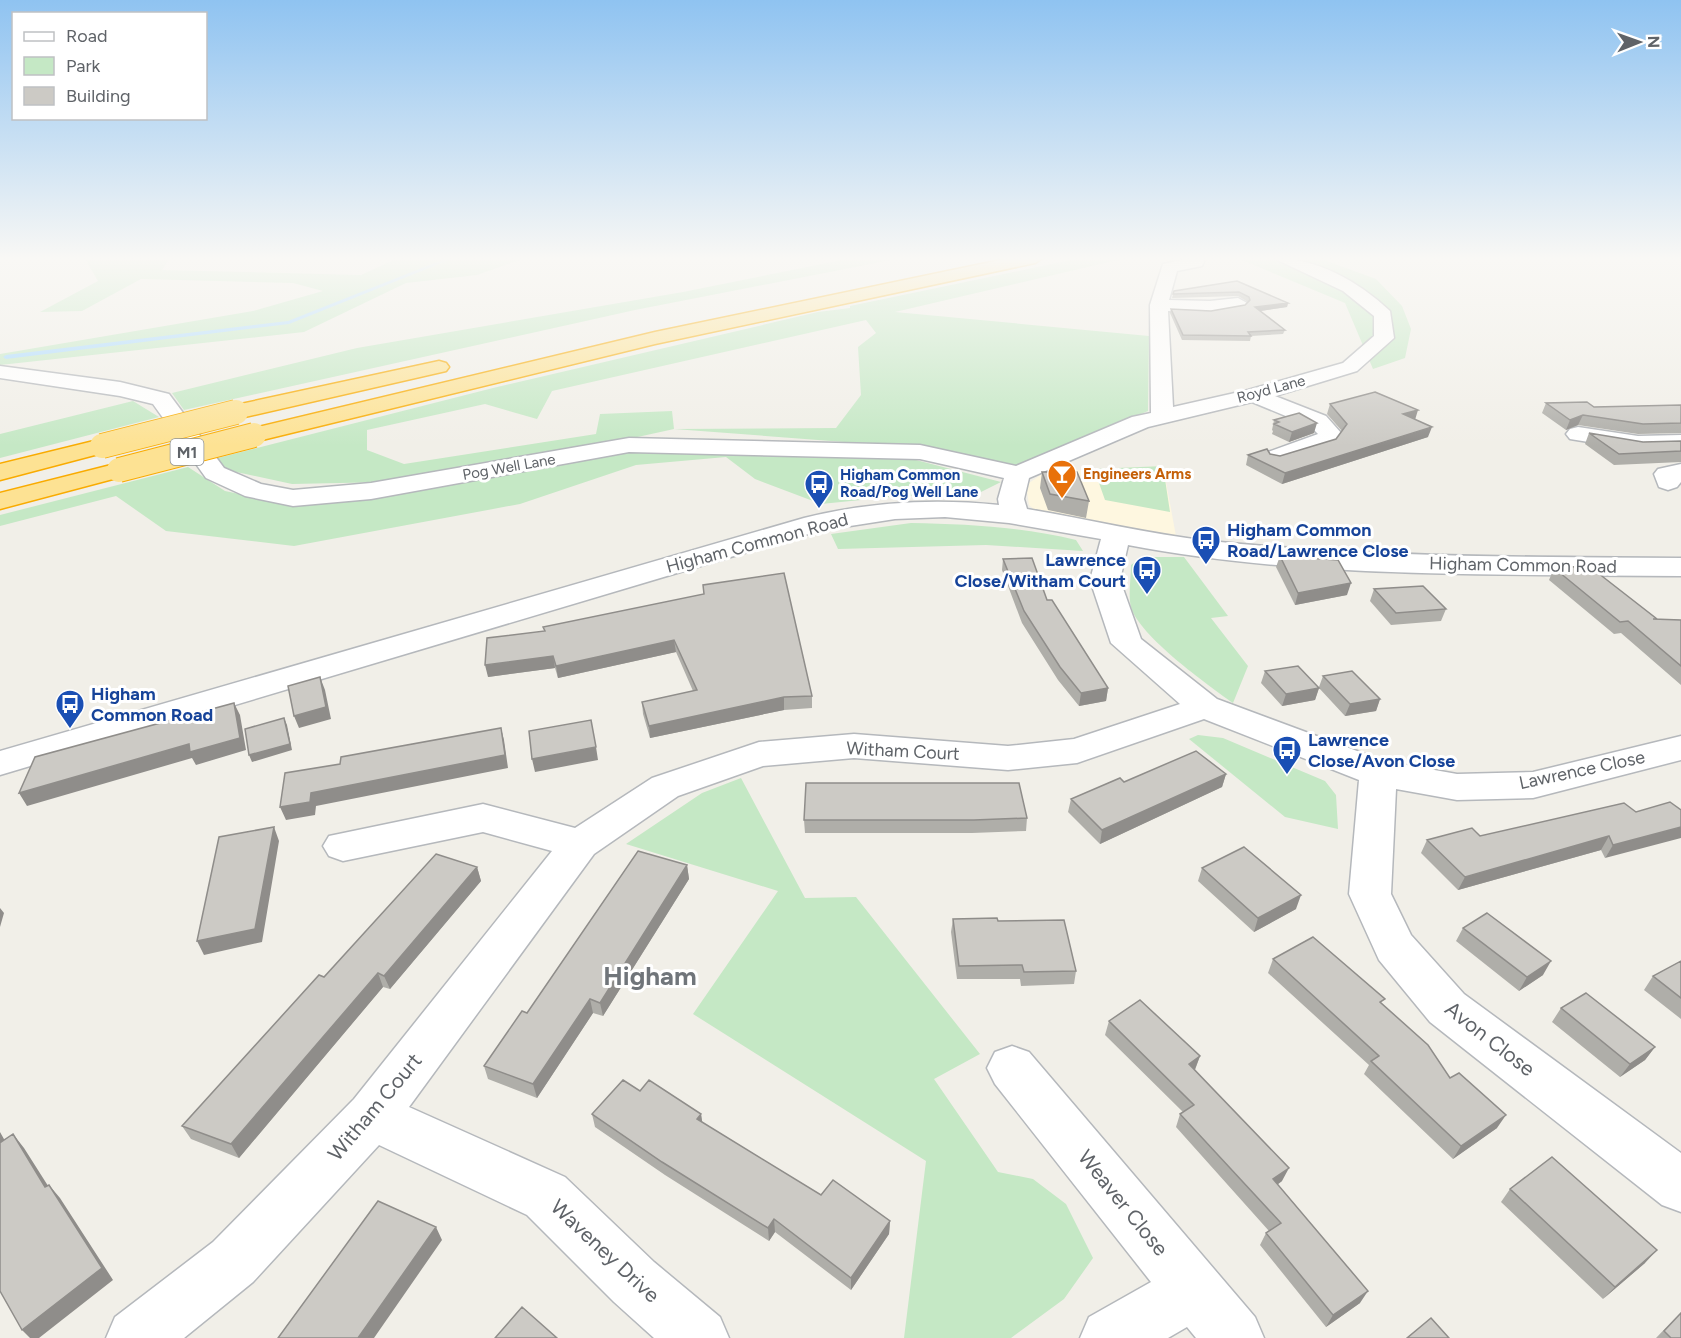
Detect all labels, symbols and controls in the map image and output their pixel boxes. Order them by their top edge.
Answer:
legend [12,12,207,120]
north arrow [1609,12,1669,72]
text: Road [66,25,107,47]
text: N [1644,35,1663,48]
text: Park [66,55,101,77]
text: Building [66,85,131,107]
street label: Royd Lane [1235,371,1307,407]
road number: M1 [170,439,204,465]
street label: Pog Well Lane [461,450,557,484]
bar icon: Engineers Arms [1046,458,1078,500]
place label: Engineers Arms [1083,465,1191,483]
place label: Higham Common Road/Pog Well Lane [840,466,979,501]
bus stop icon: Higham Common Road/Pog Well Lane [803,468,835,510]
street label: Higham Common Road [664,508,850,578]
place label: Higham Common Road/Lawrence Close [1227,519,1409,562]
bus stop icon: Higham Common Road/Lawrence Close [1190,524,1222,566]
place label: Lawrence Close/Witham Court [955,549,1126,592]
street label: Higham Common Road [1429,552,1617,578]
bus stop icon: Lawrence Close/Witham Court [1131,554,1163,596]
place label: Higham Common Road [91,683,213,726]
bus stop icon: Higham Common Road [54,688,86,730]
place label: Lawrence Close/Avon Close [1308,729,1455,772]
bus stop icon: Lawrence Close/Avon Close [1271,734,1303,776]
street label: Witham Court [846,737,960,765]
street label: Lawrence Close [1517,746,1647,794]
district label: Higham [603,960,697,992]
street label: Avon Close [1440,996,1540,1081]
street label: Witham Court [322,1048,427,1165]
street label: Weaver Close [1073,1145,1174,1261]
street label: Waveney Drive [546,1194,665,1307]

